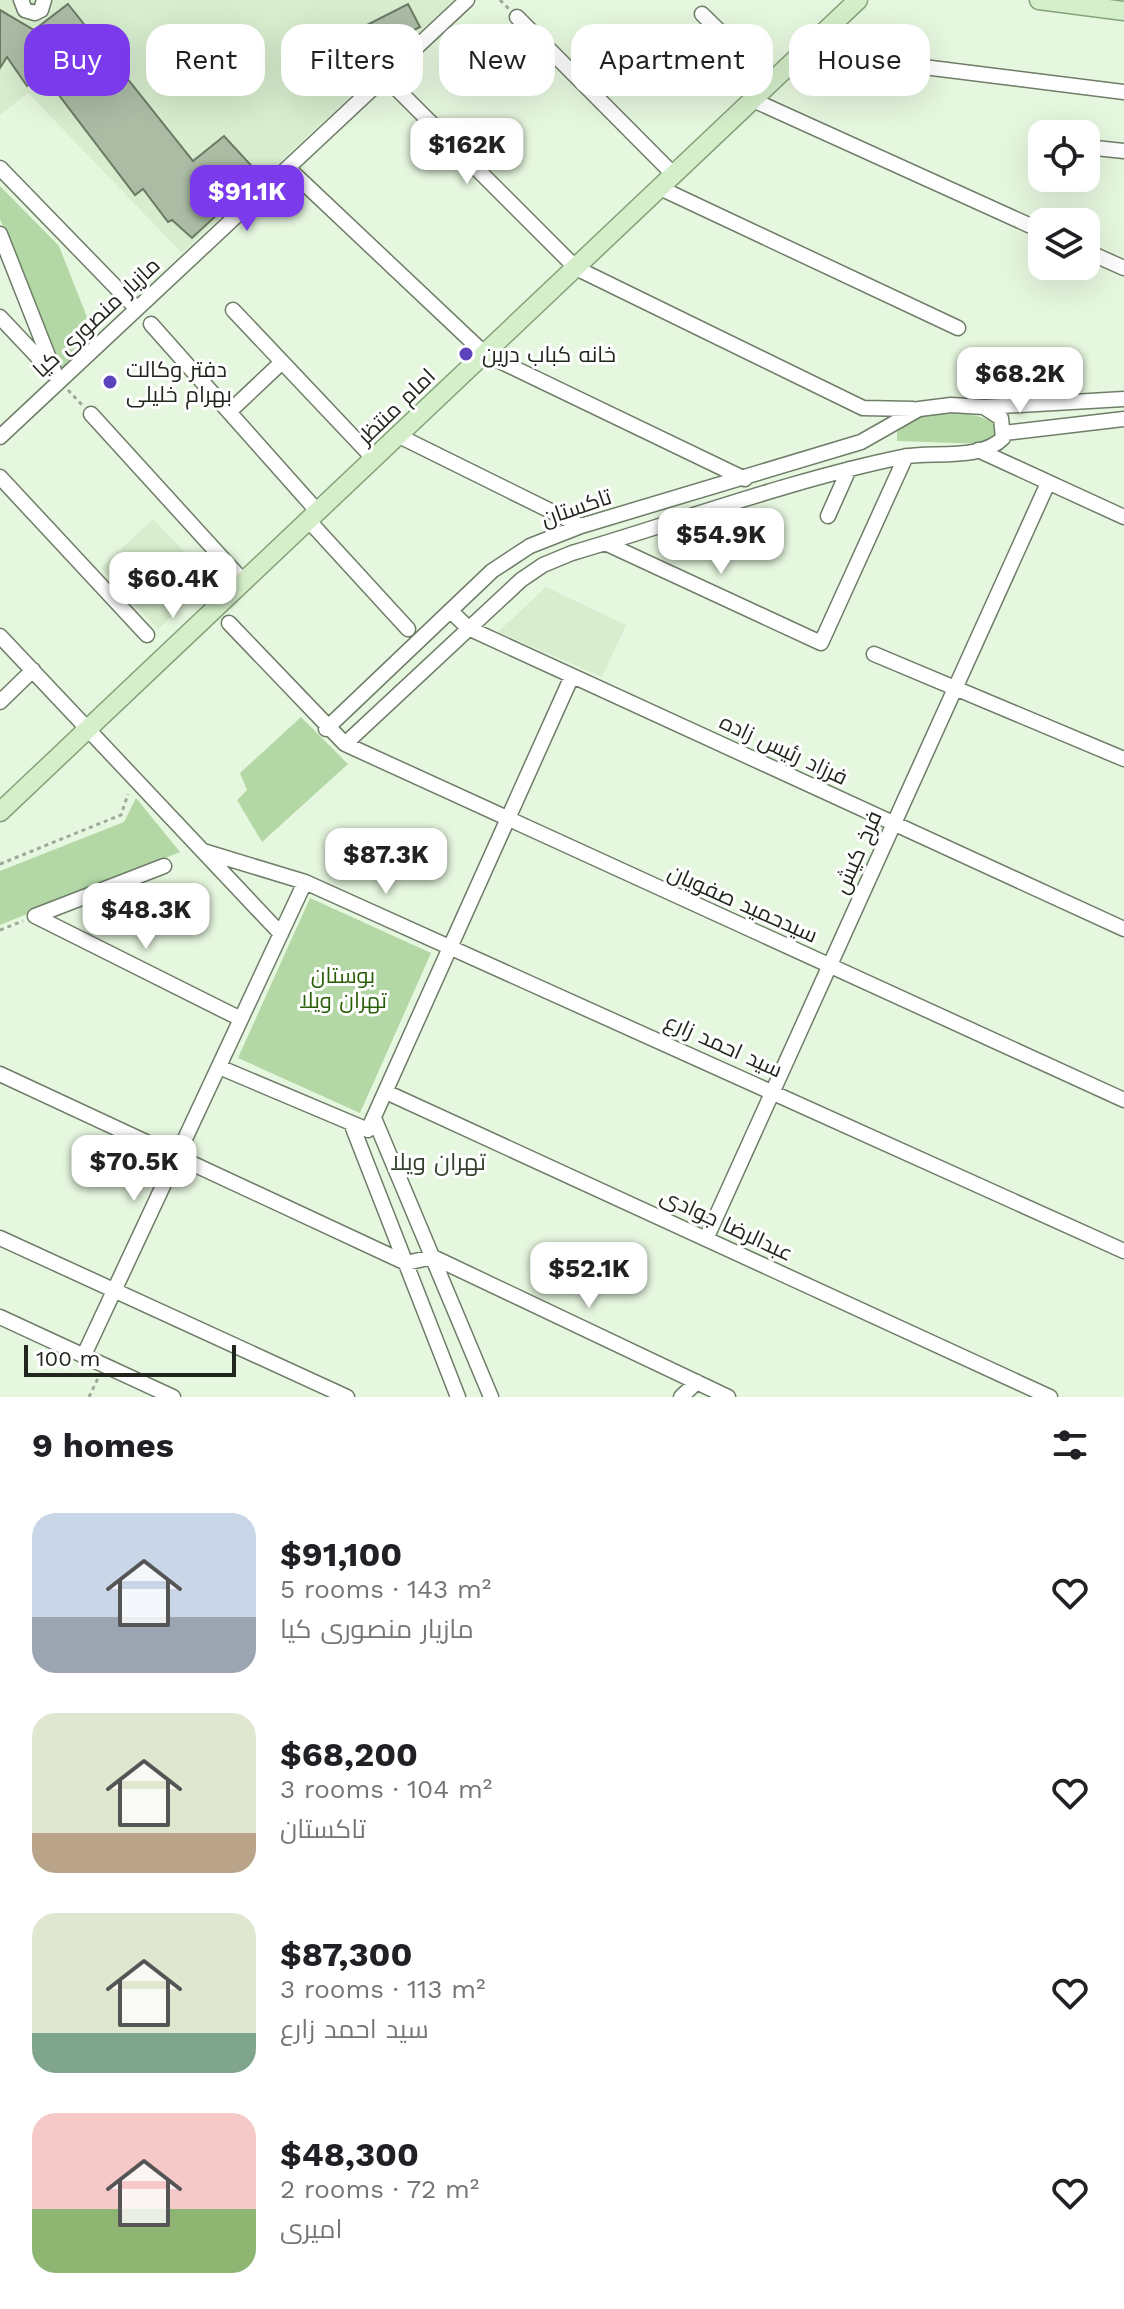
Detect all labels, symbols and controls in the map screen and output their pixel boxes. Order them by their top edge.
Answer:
chip: Buy [24,24,130,96]
chip: Rent [146,24,265,96]
chip: Filters [281,24,423,96]
chip: New [439,24,555,96]
chip: Apartment [571,24,773,96]
chip: House [789,24,930,96]
pin: $162K [411,118,523,186]
map controls [1028,120,1100,280]
button: locate [1028,120,1100,192]
text: $162K [428,129,506,159]
pin: $91.1K [182,165,312,233]
text: $91.1K [208,176,286,206]
button: layers [1028,208,1100,280]
street label: مازیار منصوری کیا [28,252,165,382]
place label: خانه کباب درین [482,342,616,368]
marker: خانه کباب درین [457,345,475,363]
pin: $68.2K [955,347,1085,415]
place label: دفتر وکالت بهرام خلیلی [126,357,232,410]
text: $68.2K [975,358,1065,388]
street label: امام منتظر [351,363,442,453]
marker: دفتر وکالت بهرام خلیلی [101,373,119,391]
street label: تاکستان [538,484,615,531]
pin: $54.9K [656,508,786,576]
text: $54.9K [676,519,766,549]
pin: $60.4K [108,552,238,620]
text: $60.4K [127,563,219,593]
street label: فرزاد رئیس زاده [716,709,852,791]
street label: فرخ کیش [828,807,889,898]
pin: $87.3K [321,828,451,896]
text: $87.3K [343,839,429,869]
street label: سیدحمید صفویان [664,859,821,948]
pin: $48.3K [81,883,211,951]
text: $48.3K [101,894,191,924]
park label: بوستان تهران ویلا [299,963,387,1014]
street label: سید احمد زارع [660,1008,786,1084]
pin: $70.5K [69,1135,199,1203]
text: $70.5K [89,1146,179,1176]
district label: تهران ویلا [390,1148,486,1176]
street label: عبدالرضا جوادی [657,1183,797,1266]
pin: $52.1K [524,1242,654,1310]
text: $52.1K [548,1253,630,1283]
scale bar [24,1341,236,1377]
text: 100 m [36,1346,100,1371]
icon: filters [1048,1423,1092,1467]
text: 9 homes [32,1425,174,1465]
text: $91,100 [280,1534,402,1574]
icon: home [96,1545,192,1641]
icon: heart [1048,1571,1092,1615]
text: 5 rooms · 143 m² [280,1574,491,1604]
text: مازیار منصوری کیا [280,1614,474,1644]
text: $68,200 [280,1734,418,1774]
icon: home [96,1745,192,1841]
icon: heart [1048,1771,1092,1815]
text: 3 rooms · 104 m² [280,1774,492,1804]
text: تاکستان [280,1814,366,1844]
text: $87,300 [280,1934,412,1974]
icon: home [96,1945,192,2041]
icon: heart [1048,1971,1092,2015]
text: 3 rooms · 113 m² [280,1974,486,2004]
text: سید احمد زارع [280,2014,429,2044]
text: $48,300 [280,2134,419,2174]
icon: home [96,2145,192,2241]
icon: heart [1048,2171,1092,2215]
text: 2 rooms · 72 m² [280,2174,479,2204]
text: امیری [280,2214,342,2244]

